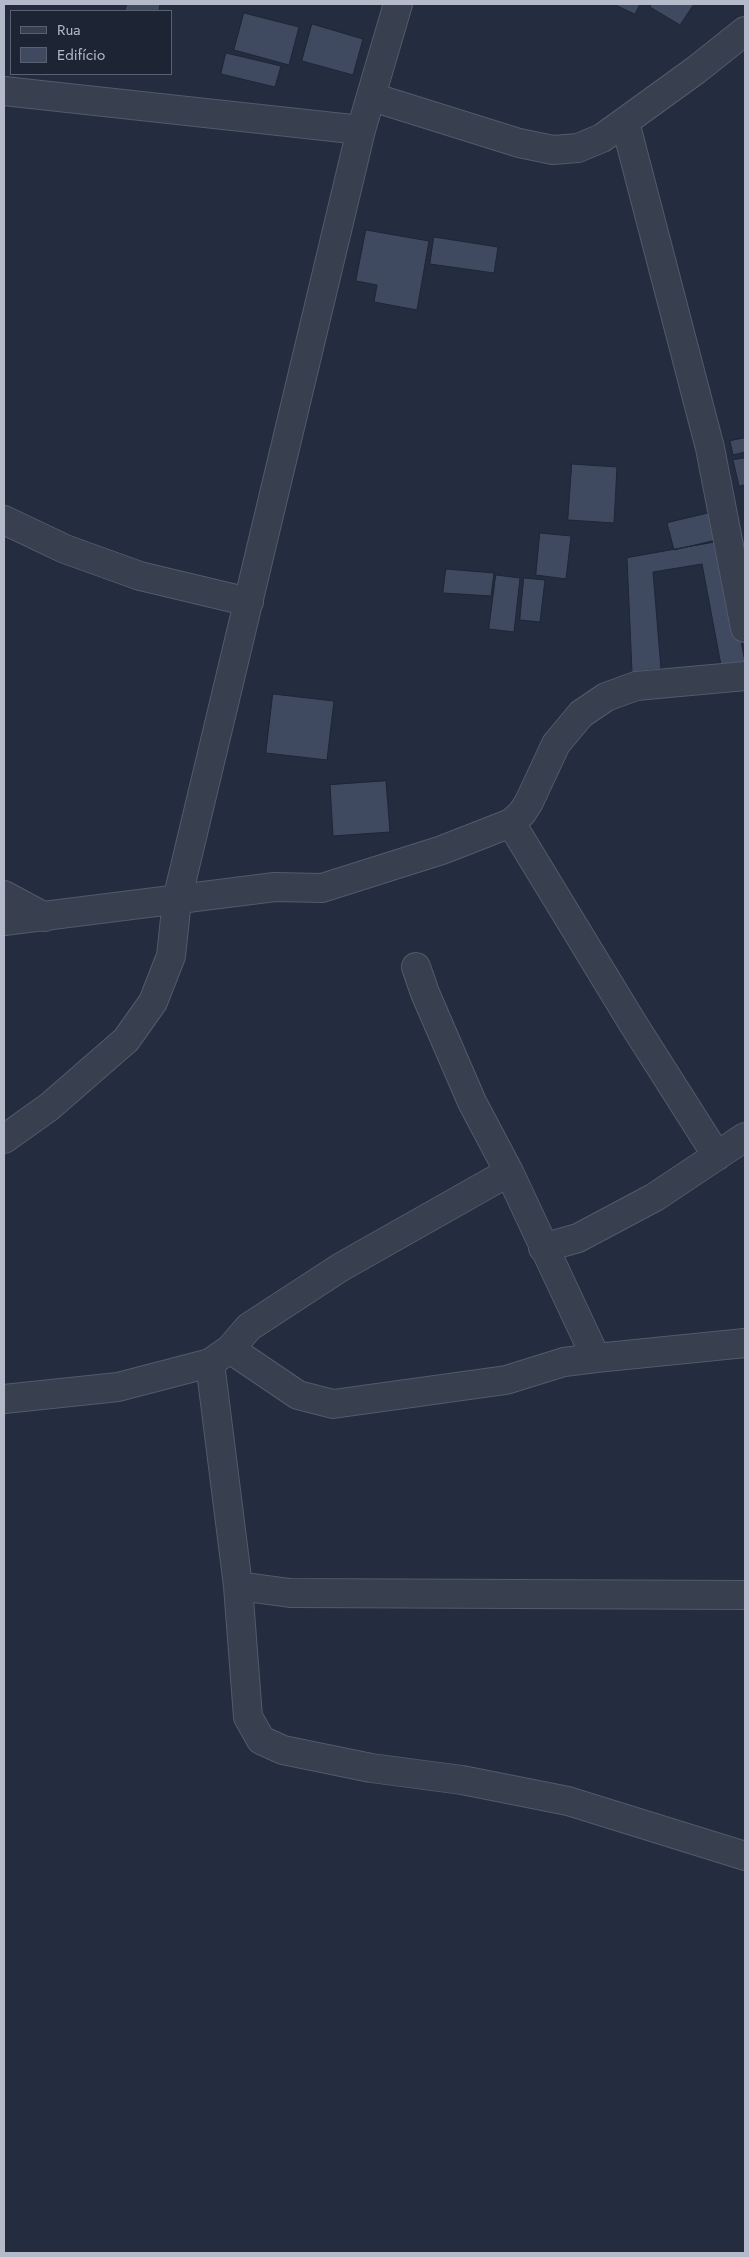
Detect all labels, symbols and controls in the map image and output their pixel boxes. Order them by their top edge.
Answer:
legend [10,10,172,75]
text: Rua [57,19,81,41]
text: Edifício [57,44,105,66]

